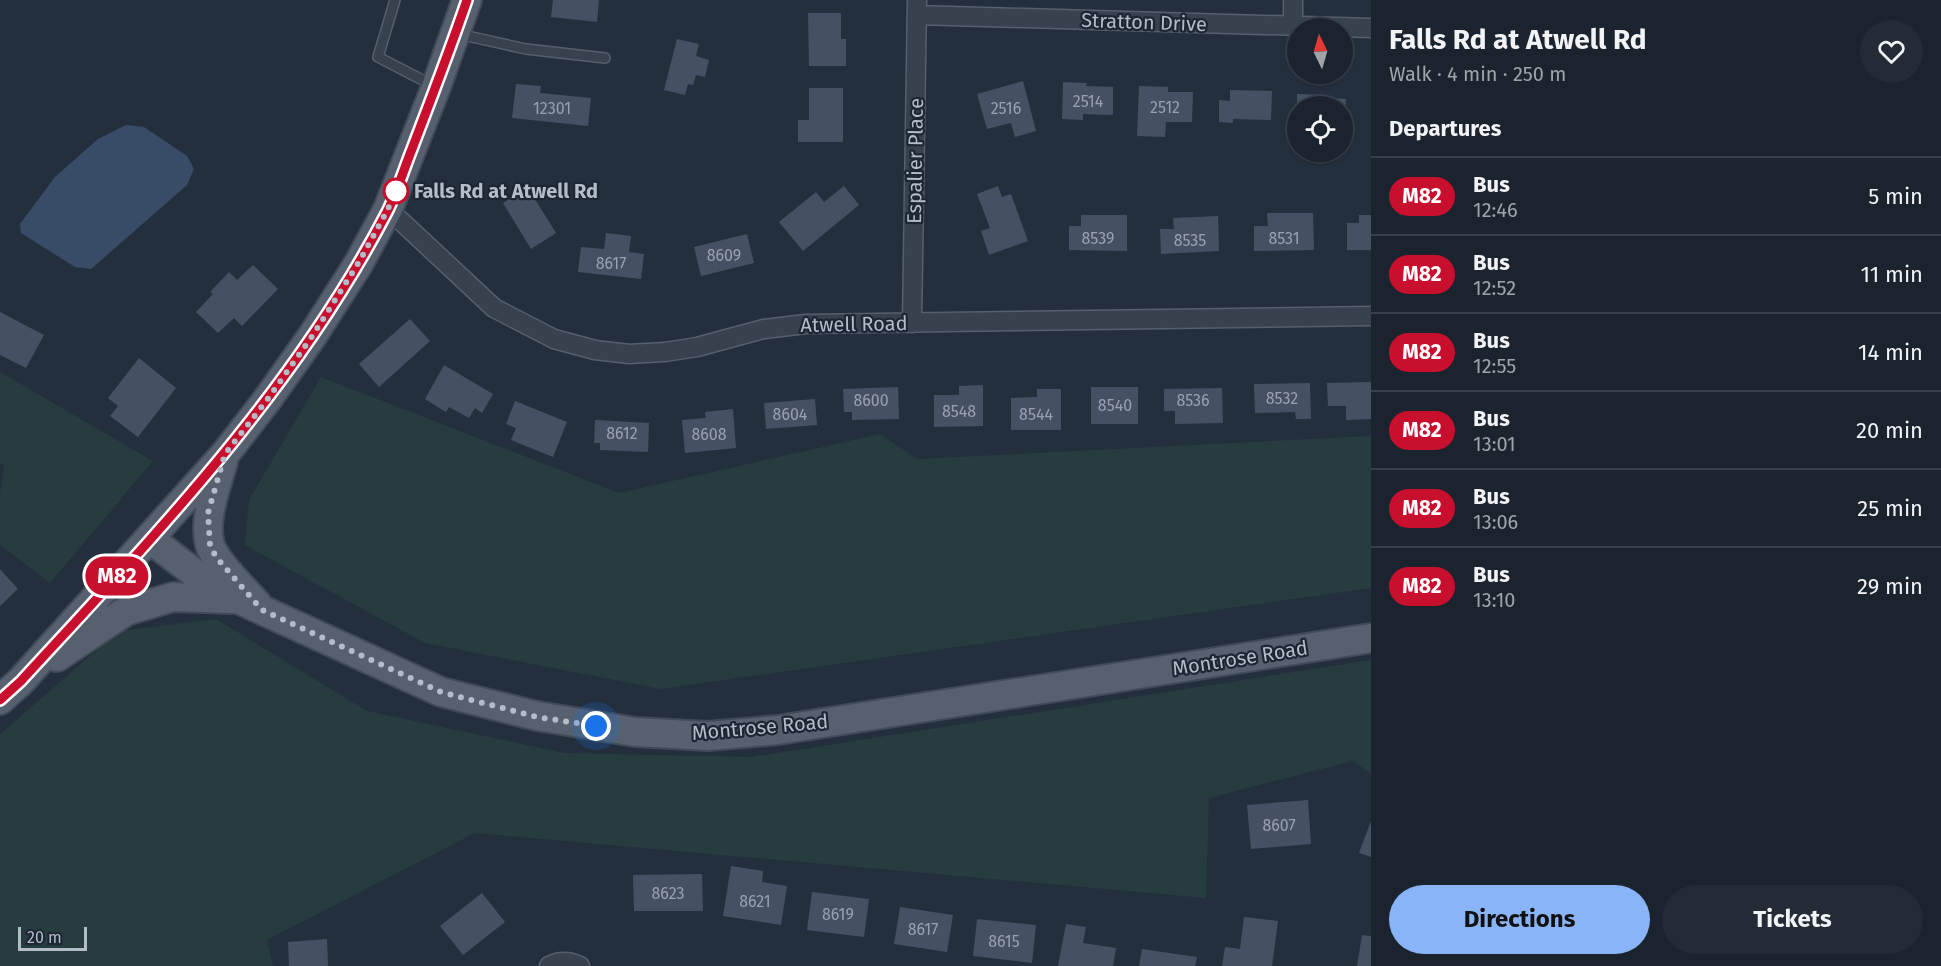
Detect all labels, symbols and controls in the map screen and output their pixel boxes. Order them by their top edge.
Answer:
street label: Stratton Drive [1081,8,1207,36]
north arrow [1287,18,1353,84]
map controls [1287,18,1353,162]
button: heart [1860,20,1923,83]
text: Falls Rd at Atwell Rd [1389,23,1647,56]
text: Walk · 4 min · 250 m [1389,62,1566,86]
house number: 2514 [1073,92,1104,111]
button: locate [1287,96,1353,162]
street label: Espalier Place [902,98,928,224]
house number: 2512 [1150,98,1180,117]
house number: 12301 [533,99,571,118]
house number: 2516 [991,99,1021,118]
text: Departures [1389,115,1501,142]
text: Bus [1473,171,1510,198]
marker: Falls Rd at Atwell Rd [383,178,409,204]
place label: Falls Rd at Atwell Rd [414,179,598,203]
text: M82 [1402,183,1442,209]
text: 5 min [1868,183,1923,210]
text: 12:46 [1473,198,1518,222]
house number: 8539 [1082,229,1114,248]
house number: 8531 [1268,229,1300,248]
house number: 8535 [1174,231,1206,250]
house number: 8609 [707,246,741,265]
text: Bus [1473,249,1510,276]
house number: 8617 [596,254,626,273]
text: M82 [1402,261,1442,287]
text: 11 min [1860,261,1923,288]
text: 12:52 [1473,276,1516,300]
street label: Atwell Road [800,311,908,337]
text: Bus [1473,327,1510,354]
text: M82 [1402,339,1442,365]
text: 14 min [1858,339,1923,366]
text: 12:55 [1473,354,1516,378]
house number: 8532 [1266,389,1298,408]
house number: 8600 [853,391,889,410]
house number: 8536 [1176,391,1210,410]
house number: 8540 [1098,396,1132,415]
house number: 8548 [942,402,976,421]
house number: 8604 [773,405,808,424]
house number: 8544 [1019,405,1053,424]
text: Bus [1473,405,1510,432]
text: M82 [1402,417,1442,443]
text: 20 min [1856,417,1923,444]
house number: 8612 [606,424,638,443]
house number: 8608 [691,425,727,444]
text: 13:01 [1473,432,1516,456]
text: Bus [1473,483,1510,510]
text: M82 [1402,495,1442,521]
text: 25 min [1857,495,1923,522]
text: 13:06 [1473,510,1518,534]
line badge: M82 [82,556,152,596]
text: Bus [1473,561,1510,588]
text: M82 [97,563,137,589]
text: M82 [1402,573,1442,599]
text: 29 min [1857,573,1923,600]
text: 13:10 [1473,588,1515,612]
street label: Montrose Road [1171,635,1309,681]
street label: Montrose Road [691,709,829,745]
your location [581,711,611,741]
house number: 8607 [1262,816,1296,835]
house number: 8623 [652,884,684,903]
button: Directions [1389,885,1650,954]
button: Tickets [1662,885,1923,954]
house number: 8621 [739,892,771,911]
house number: 8619 [822,905,854,924]
house number: 8617 [908,920,938,939]
scale bar [18,924,87,952]
text: 20 m [27,928,62,947]
house number: 8615 [988,932,1020,951]

